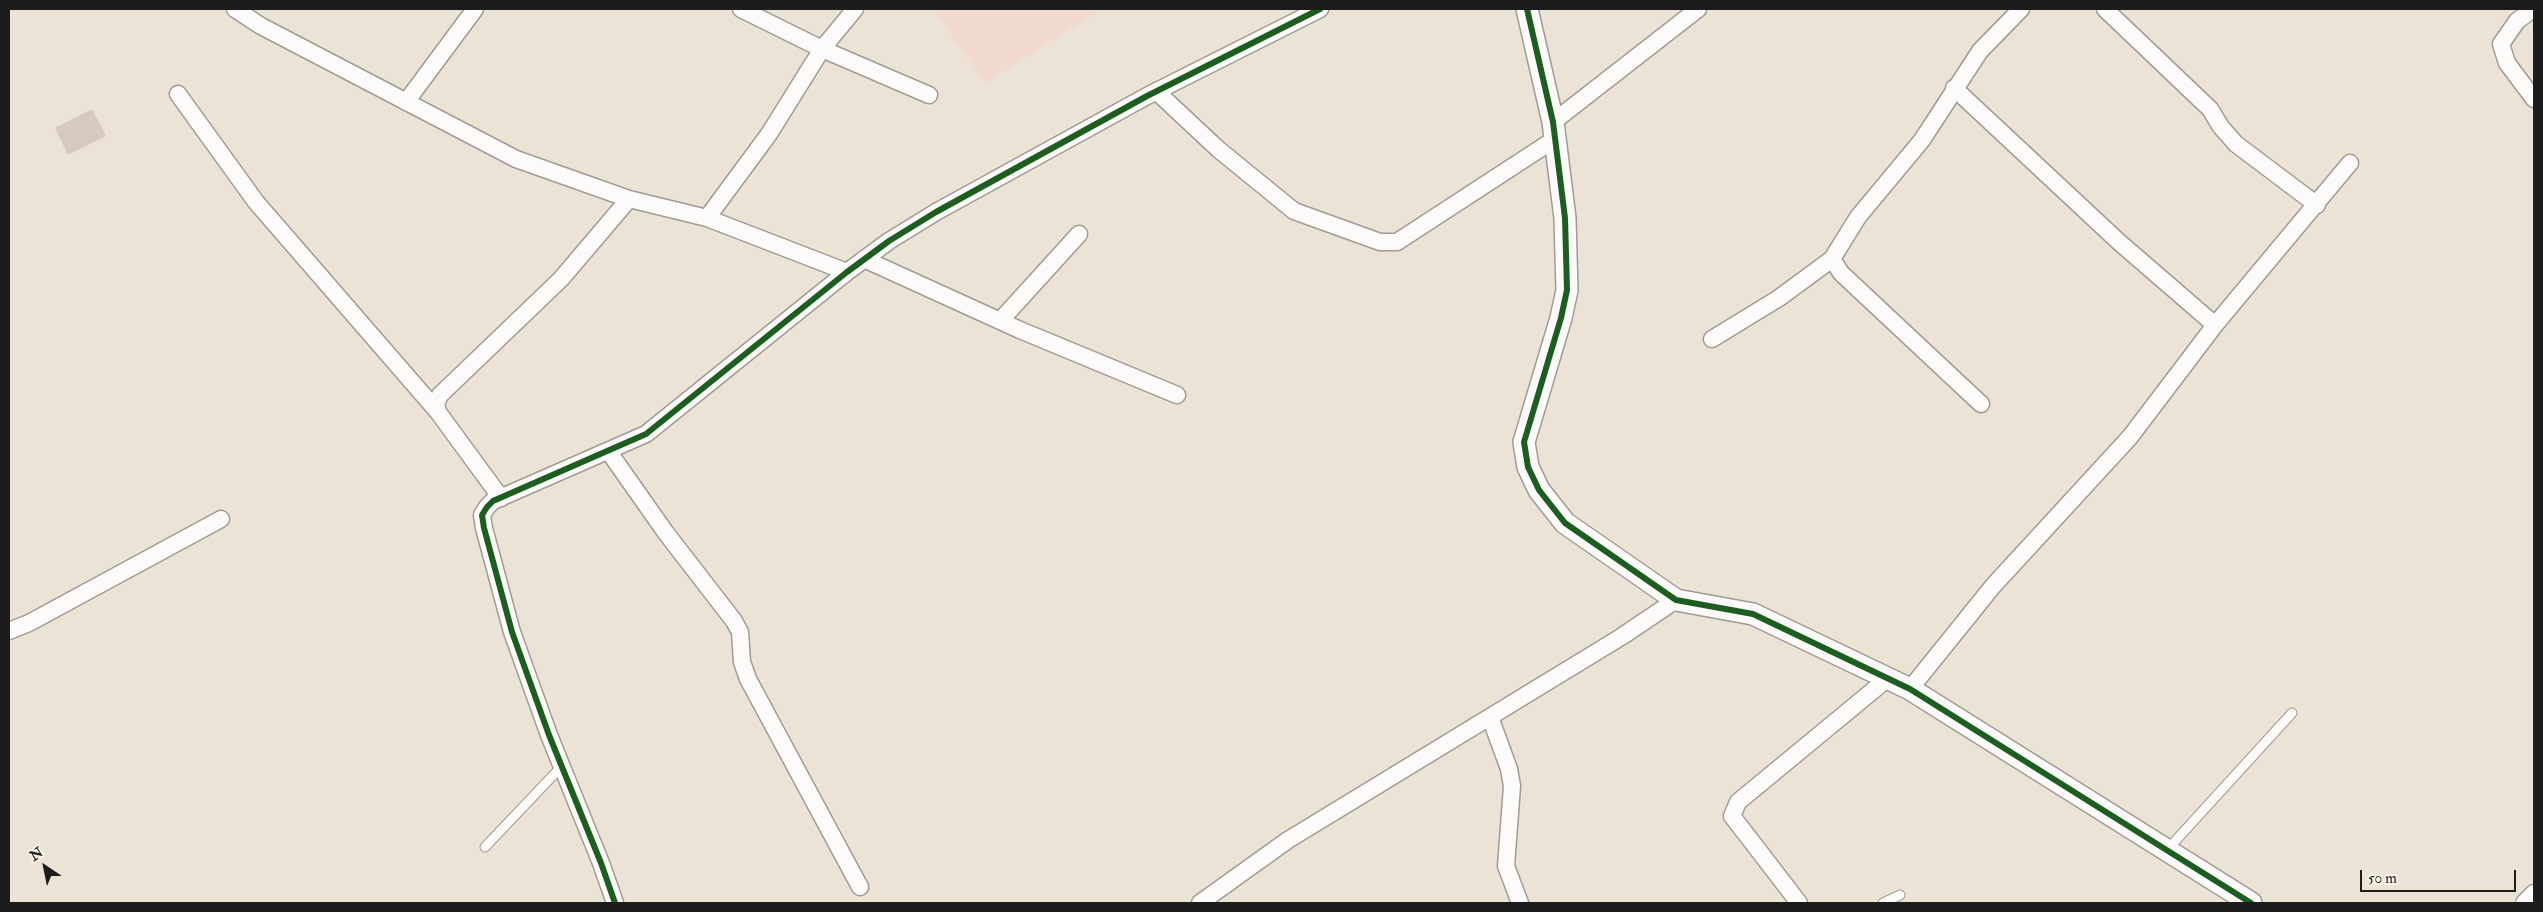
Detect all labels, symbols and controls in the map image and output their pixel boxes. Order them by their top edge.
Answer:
north arrow [20,842,70,892]
text: N [26,844,46,865]
scale bar [2363,860,2519,892]
text: 50 m [2368,869,2397,888]

